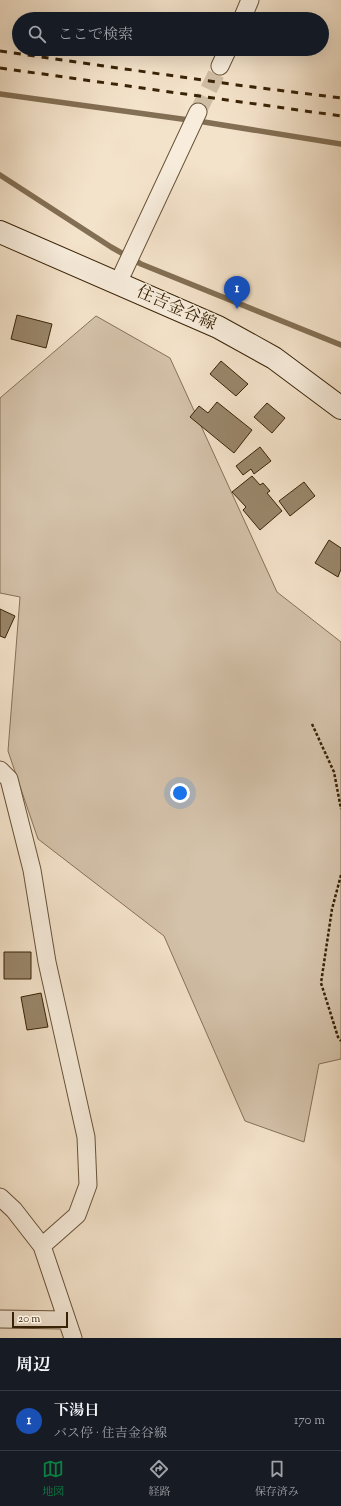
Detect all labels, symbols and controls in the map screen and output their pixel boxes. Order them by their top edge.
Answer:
search box [12,12,329,56]
icon: search [26,23,48,45]
text: ここで検索 [58,25,133,46]
pin: 1 [224,276,250,309]
street label: 住吉金谷線 [132,281,220,337]
your location [170,783,190,803]
scale bar [12,1310,68,1329]
text: 20 m [18,1311,40,1327]
text: 周辺 [16,1354,50,1378]
text: 下湯日 [54,1401,99,1422]
text: 1 [27,1412,31,1430]
text: 170 m [294,1412,325,1430]
text: バス停 · 住吉金谷線 [54,1425,167,1443]
tab: 地図 [42,1458,64,1500]
tab: 経路 [148,1458,170,1500]
tab: 保存済み [255,1458,299,1500]

